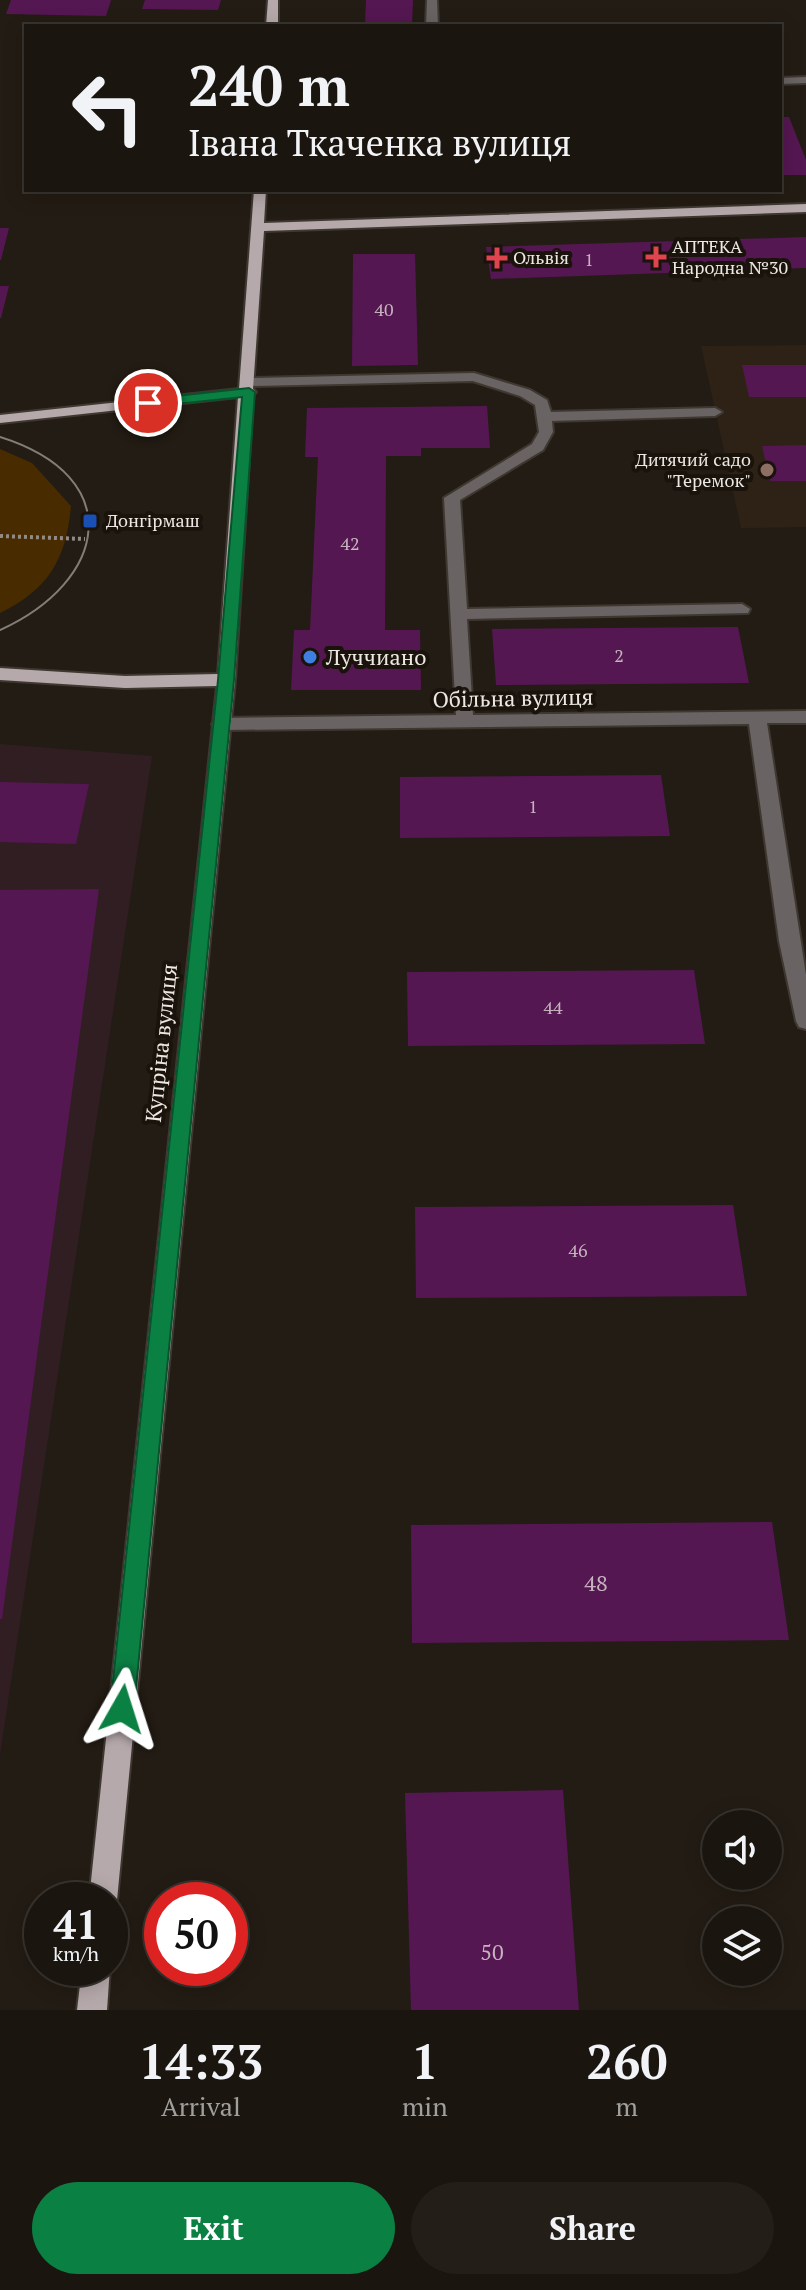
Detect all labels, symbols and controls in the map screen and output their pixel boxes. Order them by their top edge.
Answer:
text: 240 m [188,48,350,122]
icon: left [56,56,160,160]
text: Івана Ткаченка вулиця [188,119,571,166]
place label: АПТЕКА Народна №30 [672,234,788,279]
place label: Ольвія [513,245,569,269]
house number: 1 [584,247,594,271]
marker: АПТЕКА Народна №30 [647,248,665,266]
marker: Ольвія [488,249,506,267]
house number: 40 [374,297,394,321]
pin [114,369,182,437]
icon: arrive [126,381,170,425]
place label: Дитячий садо "Теремок" [635,447,751,492]
marker: Дитячий садо "Теремок" [758,461,776,479]
place label: Донгірмаш [106,508,200,532]
marker: Донгірмаш [81,512,99,530]
house number: 42 [340,531,360,555]
place label: Луччиано [325,642,426,671]
house number: 2 [614,643,624,667]
marker: Луччиано [301,648,319,666]
street label: Обільна вулиця [432,682,594,713]
house number: 1 [528,794,538,818]
street label: Купріна вулиця [138,962,183,1124]
house number: 44 [543,995,563,1019]
house number: 46 [568,1238,588,1262]
house number: 48 [584,1568,608,1597]
position arrow [80,1667,164,1751]
map controls [702,1810,782,1986]
button: sound [702,1810,782,1890]
speed limit sign: 50 [144,1882,248,1986]
text: 41 [53,1897,99,1950]
button: layers [702,1906,782,1986]
house number: 50 [480,1937,504,1966]
text: km/h [53,1940,99,1967]
text: 14:33 [138,2029,263,2093]
text: 1 [411,2029,438,2093]
text: 260 [586,2029,668,2093]
text: Arrival [161,2089,241,2123]
text: min [402,2089,448,2123]
text: m [616,2089,638,2123]
button: Exit [32,2182,395,2274]
button: Share [411,2182,774,2274]

